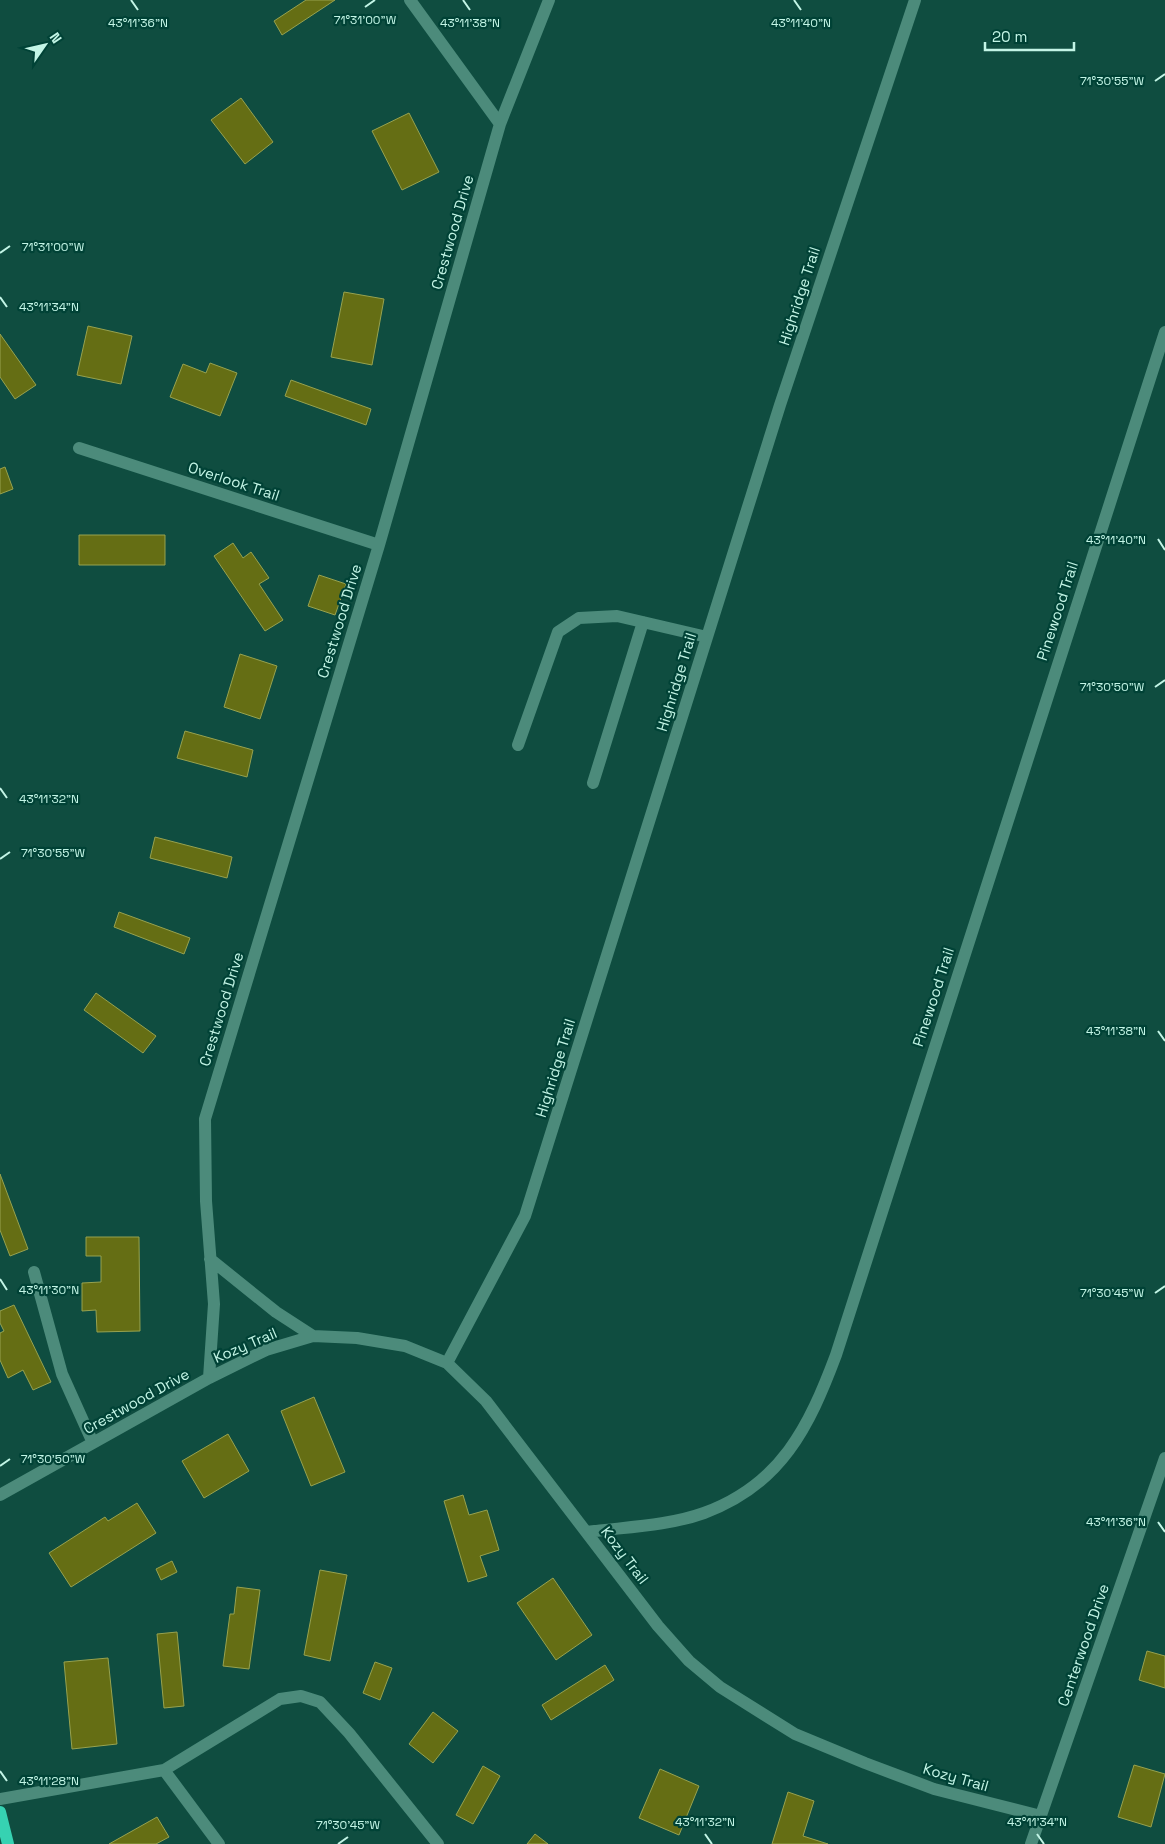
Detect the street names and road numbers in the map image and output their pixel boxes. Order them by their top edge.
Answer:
street label: Crestwood Drive [427,172,477,292]
street label: Highridge Trail [774,244,824,348]
street label: Overlook Trail [186,457,282,505]
street label: Pinewood Trail [1032,559,1082,663]
street label: Crestwood Drive [313,562,365,680]
street label: Highridge Trail [652,630,700,734]
street label: Pinewood Trail [908,945,958,1049]
street label: Crestwood Drive [195,950,247,1068]
street label: Highridge Trail [531,1016,579,1120]
street label: Kozy Trail [210,1323,280,1367]
street label: Crestwood Drive [80,1364,192,1438]
street label: Kozy Trail [597,1522,653,1588]
street label: Centerwood Drive [1053,1581,1113,1709]
street label: Kozy Trail [921,1759,991,1795]

